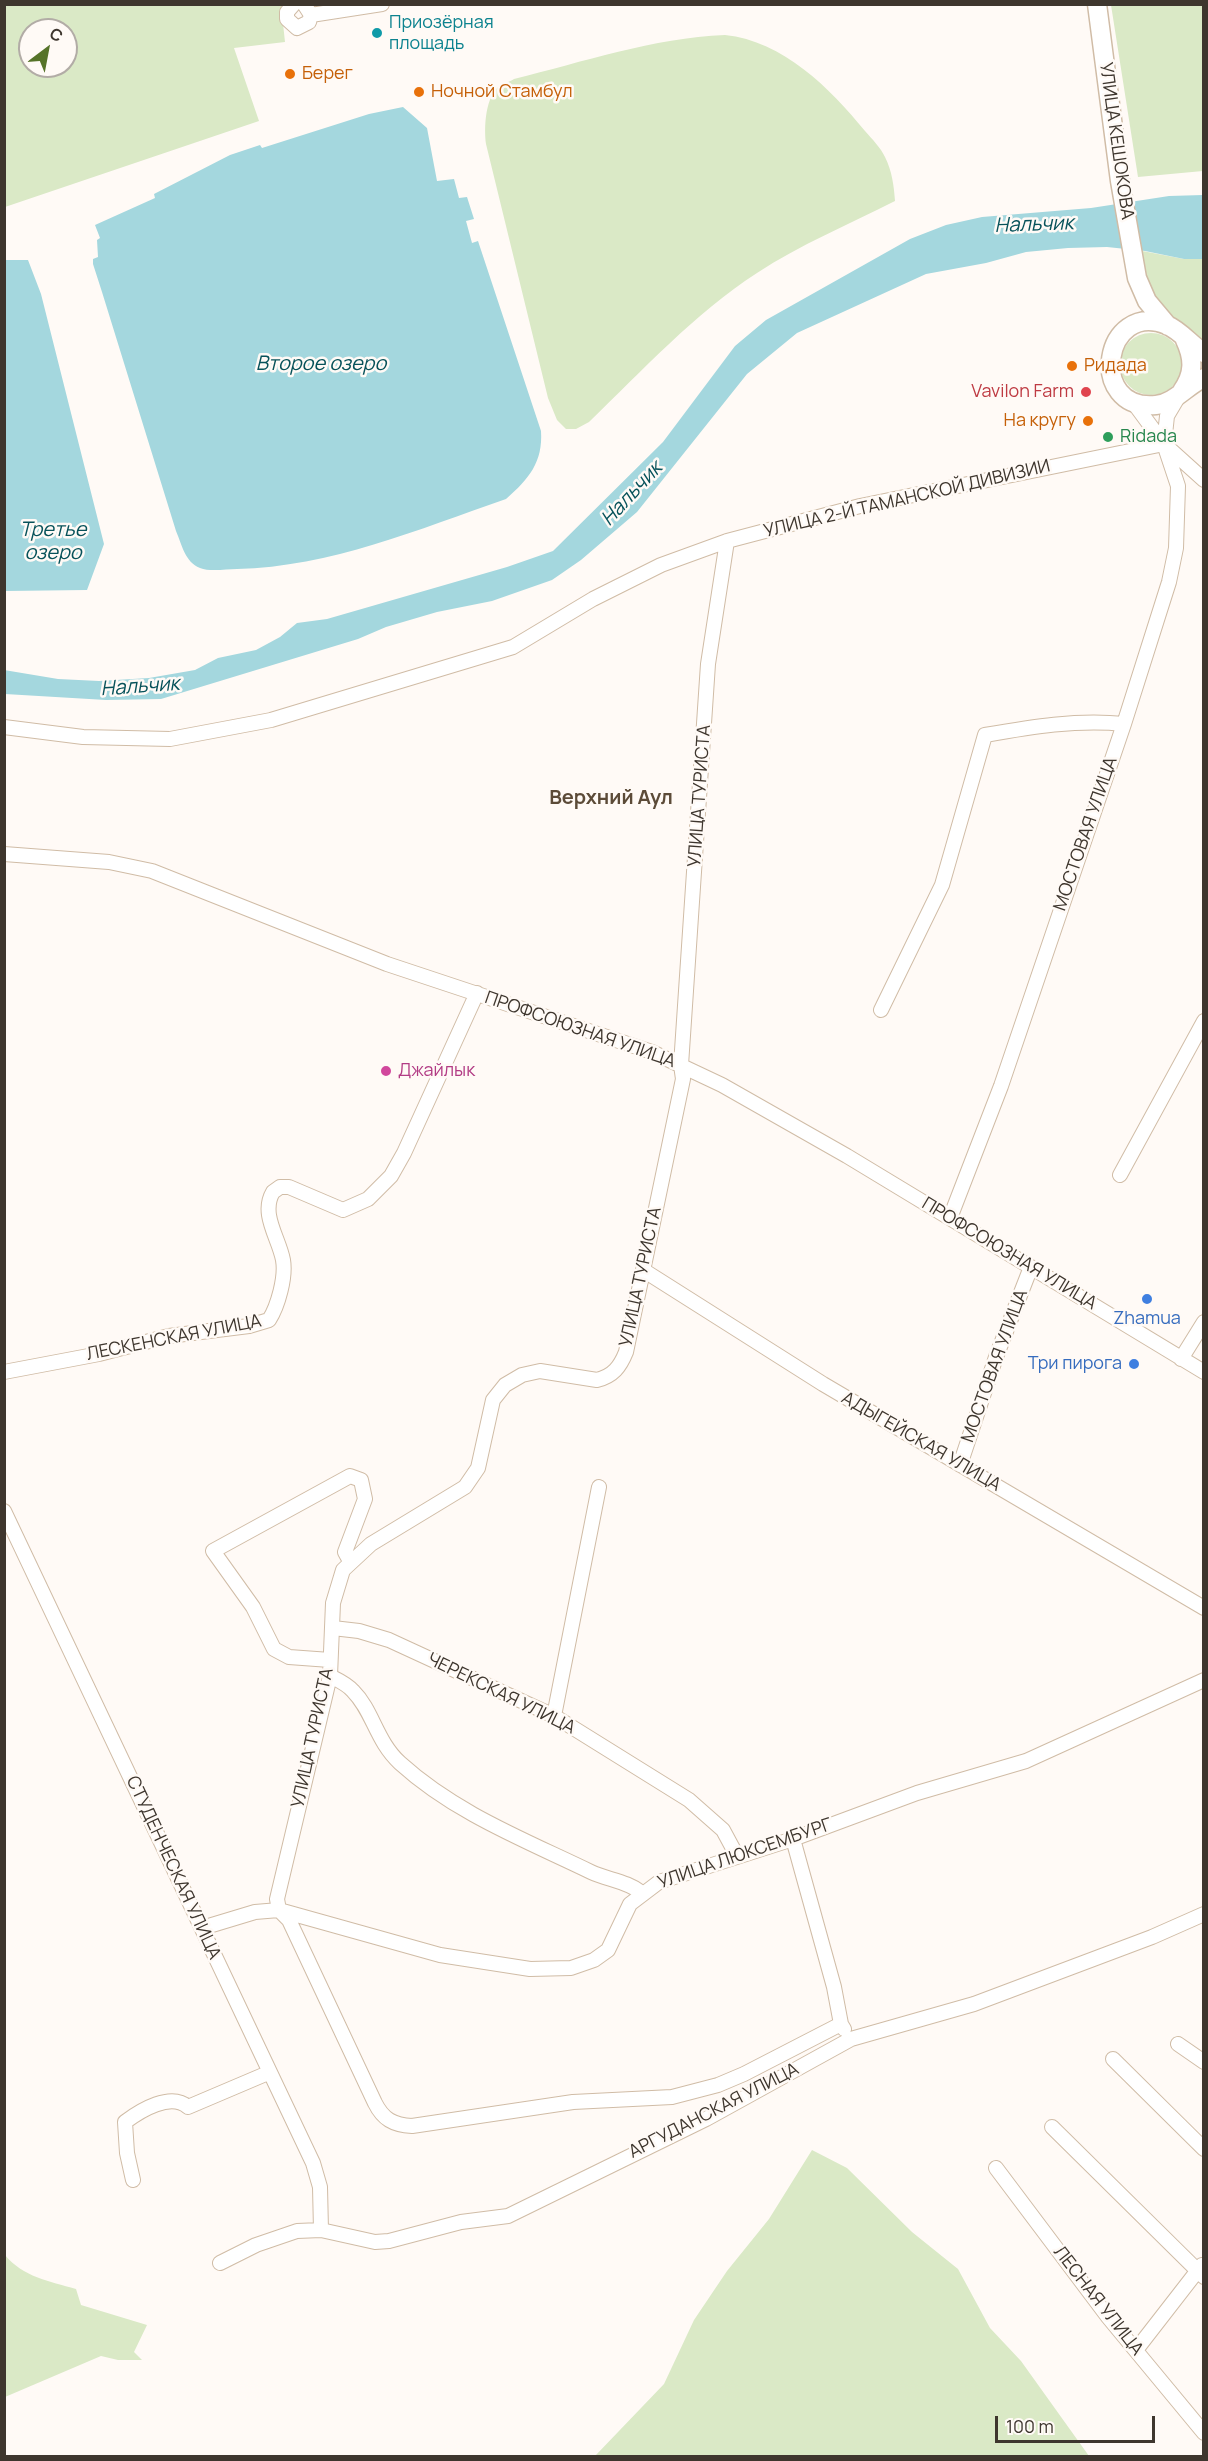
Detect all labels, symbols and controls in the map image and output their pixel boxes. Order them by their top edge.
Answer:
place label: Приозёрная площадь [389,12,494,54]
north arrow [18,18,78,78]
text: С [46,22,67,47]
marker: Приозёрная площадь [370,26,384,40]
street label: УЛИЦА КЕШОКОВА [1094,61,1138,221]
place label: Берег [302,63,353,85]
marker: Берег [283,67,297,81]
place label: Ночной Стамбул [431,81,573,103]
marker: Ночной Стамбул [412,85,426,99]
water label: Нальчик [994,212,1074,238]
water label: Второе озеро [256,352,386,376]
place label: Ридада [1084,355,1147,377]
marker: Ридада [1065,359,1079,373]
place label: Vavilon Farm [971,381,1074,403]
marker: Vavilon Farm [1079,385,1093,399]
place label: На кругу [1004,410,1076,432]
marker: На кругу [1081,414,1095,428]
place label: Ridada [1120,426,1177,448]
marker: Ridada [1101,430,1115,444]
street label: УЛИЦА 2-Й ТАМАНСКОЙ ДИВИЗИИ [762,455,1052,543]
water label: Нальчик [596,457,668,531]
water label: Третье озеро [20,518,86,565]
water label: Нальчик [100,672,180,702]
street label: УЛИЦА ТУРИСТА [684,724,716,868]
street label: МОСТОВАЯ УЛИЦА [1050,754,1122,914]
district label: Верхний Аул [549,786,673,810]
street label: ПРОФСОЮЗНАЯ УЛИЦА [482,987,678,1073]
place label: Джайлык [398,1060,475,1082]
marker: Джайлык [379,1064,393,1078]
street label: ПРОФСОЮЗНАЯ УЛИЦА [918,1193,1100,1315]
street label: УЛИЦА ТУРИСТА [616,1205,666,1349]
street label: МОСТОВАЯ УЛИЦА [957,1286,1033,1446]
marker: Zhamua [1140,1292,1154,1306]
place label: Zhamua [1113,1308,1181,1330]
street label: ЛЕСКЕНСКАЯ УЛИЦА [85,1310,263,1366]
place label: Три пирога [1028,1353,1122,1375]
marker: Три пирога [1127,1357,1141,1371]
street label: АДЫГЕЙСКАЯ УЛИЦА [837,1387,1005,1497]
street label: ЧЕРЕКСКАЯ УЛИЦА [423,1649,579,1739]
street label: УЛИЦА ТУРИСТА [288,1666,338,1810]
street label: СТУДЕНЧЕСКАЯ УЛИЦА [121,1773,225,1963]
street label: УЛИЦА ЛЮКСЕМБУРГ [655,1814,835,1894]
street label: АРГУДАНСКАЯ УЛИЦА [625,2059,803,2163]
street label: ЛЕСНАЯ УЛИЦА [1049,2242,1147,2360]
scale bar [998,2404,1158,2442]
text: 100 m [1006,2414,1054,2438]

